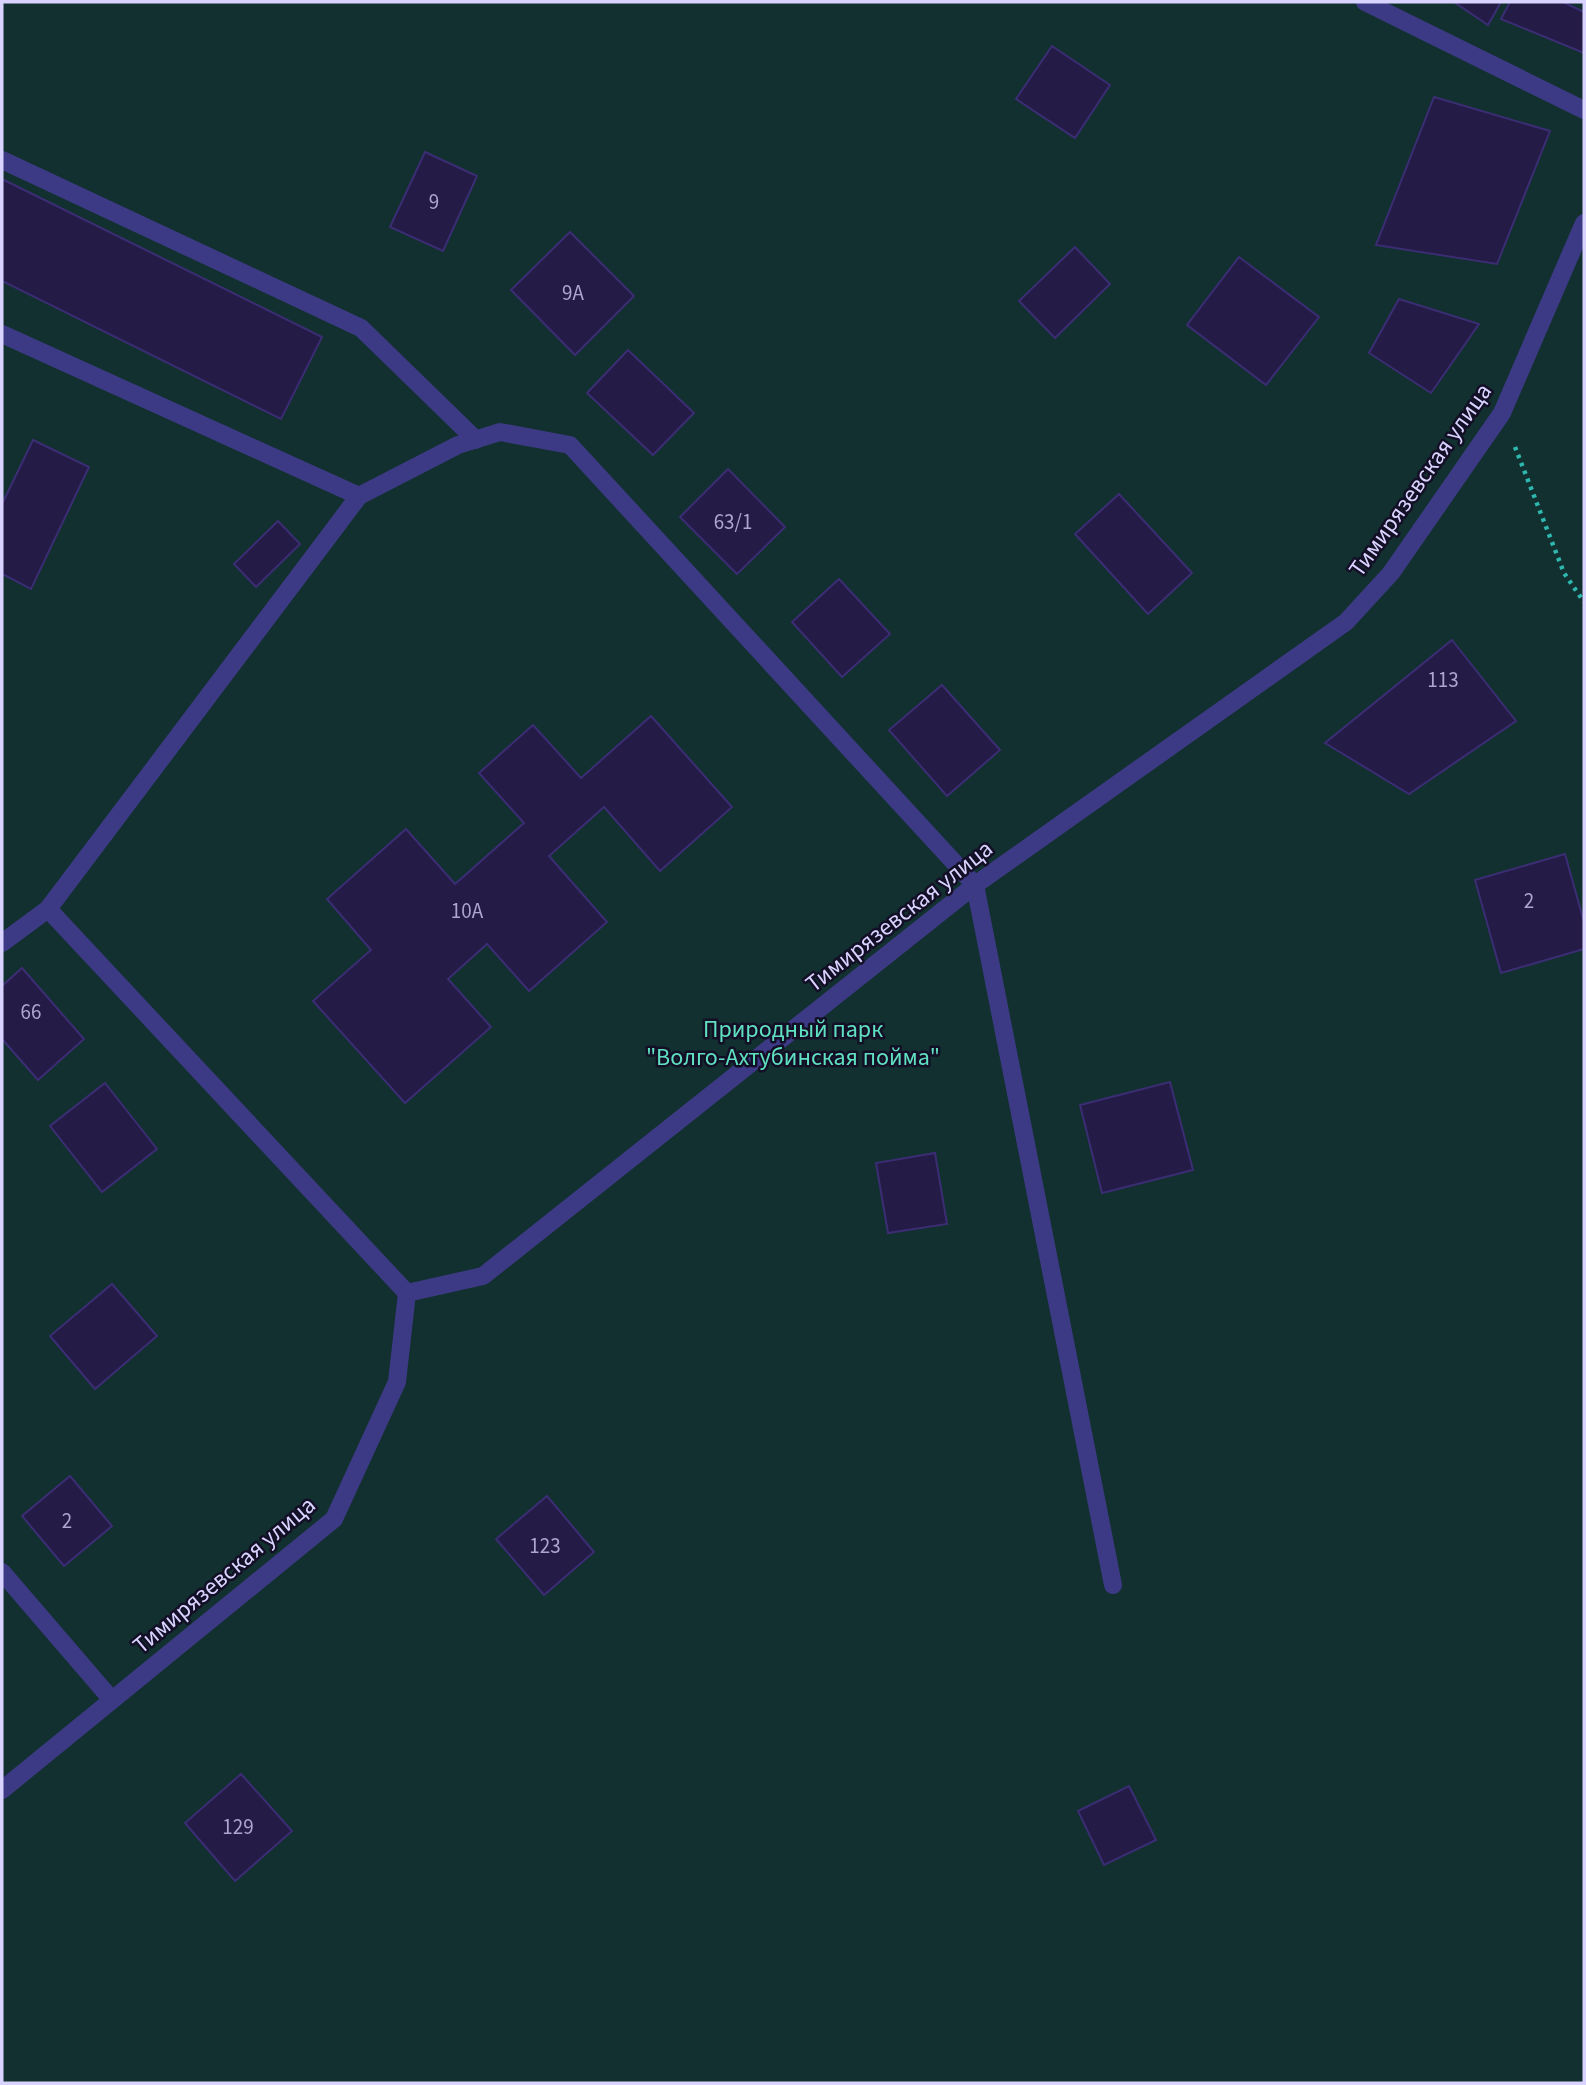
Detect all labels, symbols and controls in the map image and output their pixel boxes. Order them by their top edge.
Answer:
house number: 9 [429,187,439,217]
house number: 9А [562,278,584,308]
street label: Тимирязевская улица [1340,376,1501,584]
house number: 63/1 [714,507,752,537]
house number: 113 [1427,665,1459,695]
street label: Тимирязевская улица [798,832,1000,1001]
house number: 2 [1524,886,1534,916]
house number: 10А [451,896,484,926]
house number: 66 [21,997,41,1027]
park label: Природный парк "Волго-Ахтубинская пойма" [646,1012,940,1075]
street label: Тимирязевская улица [125,1488,323,1663]
house number: 2 [62,1506,72,1536]
house number: 123 [529,1531,561,1561]
house number: 129 [222,1812,254,1842]

